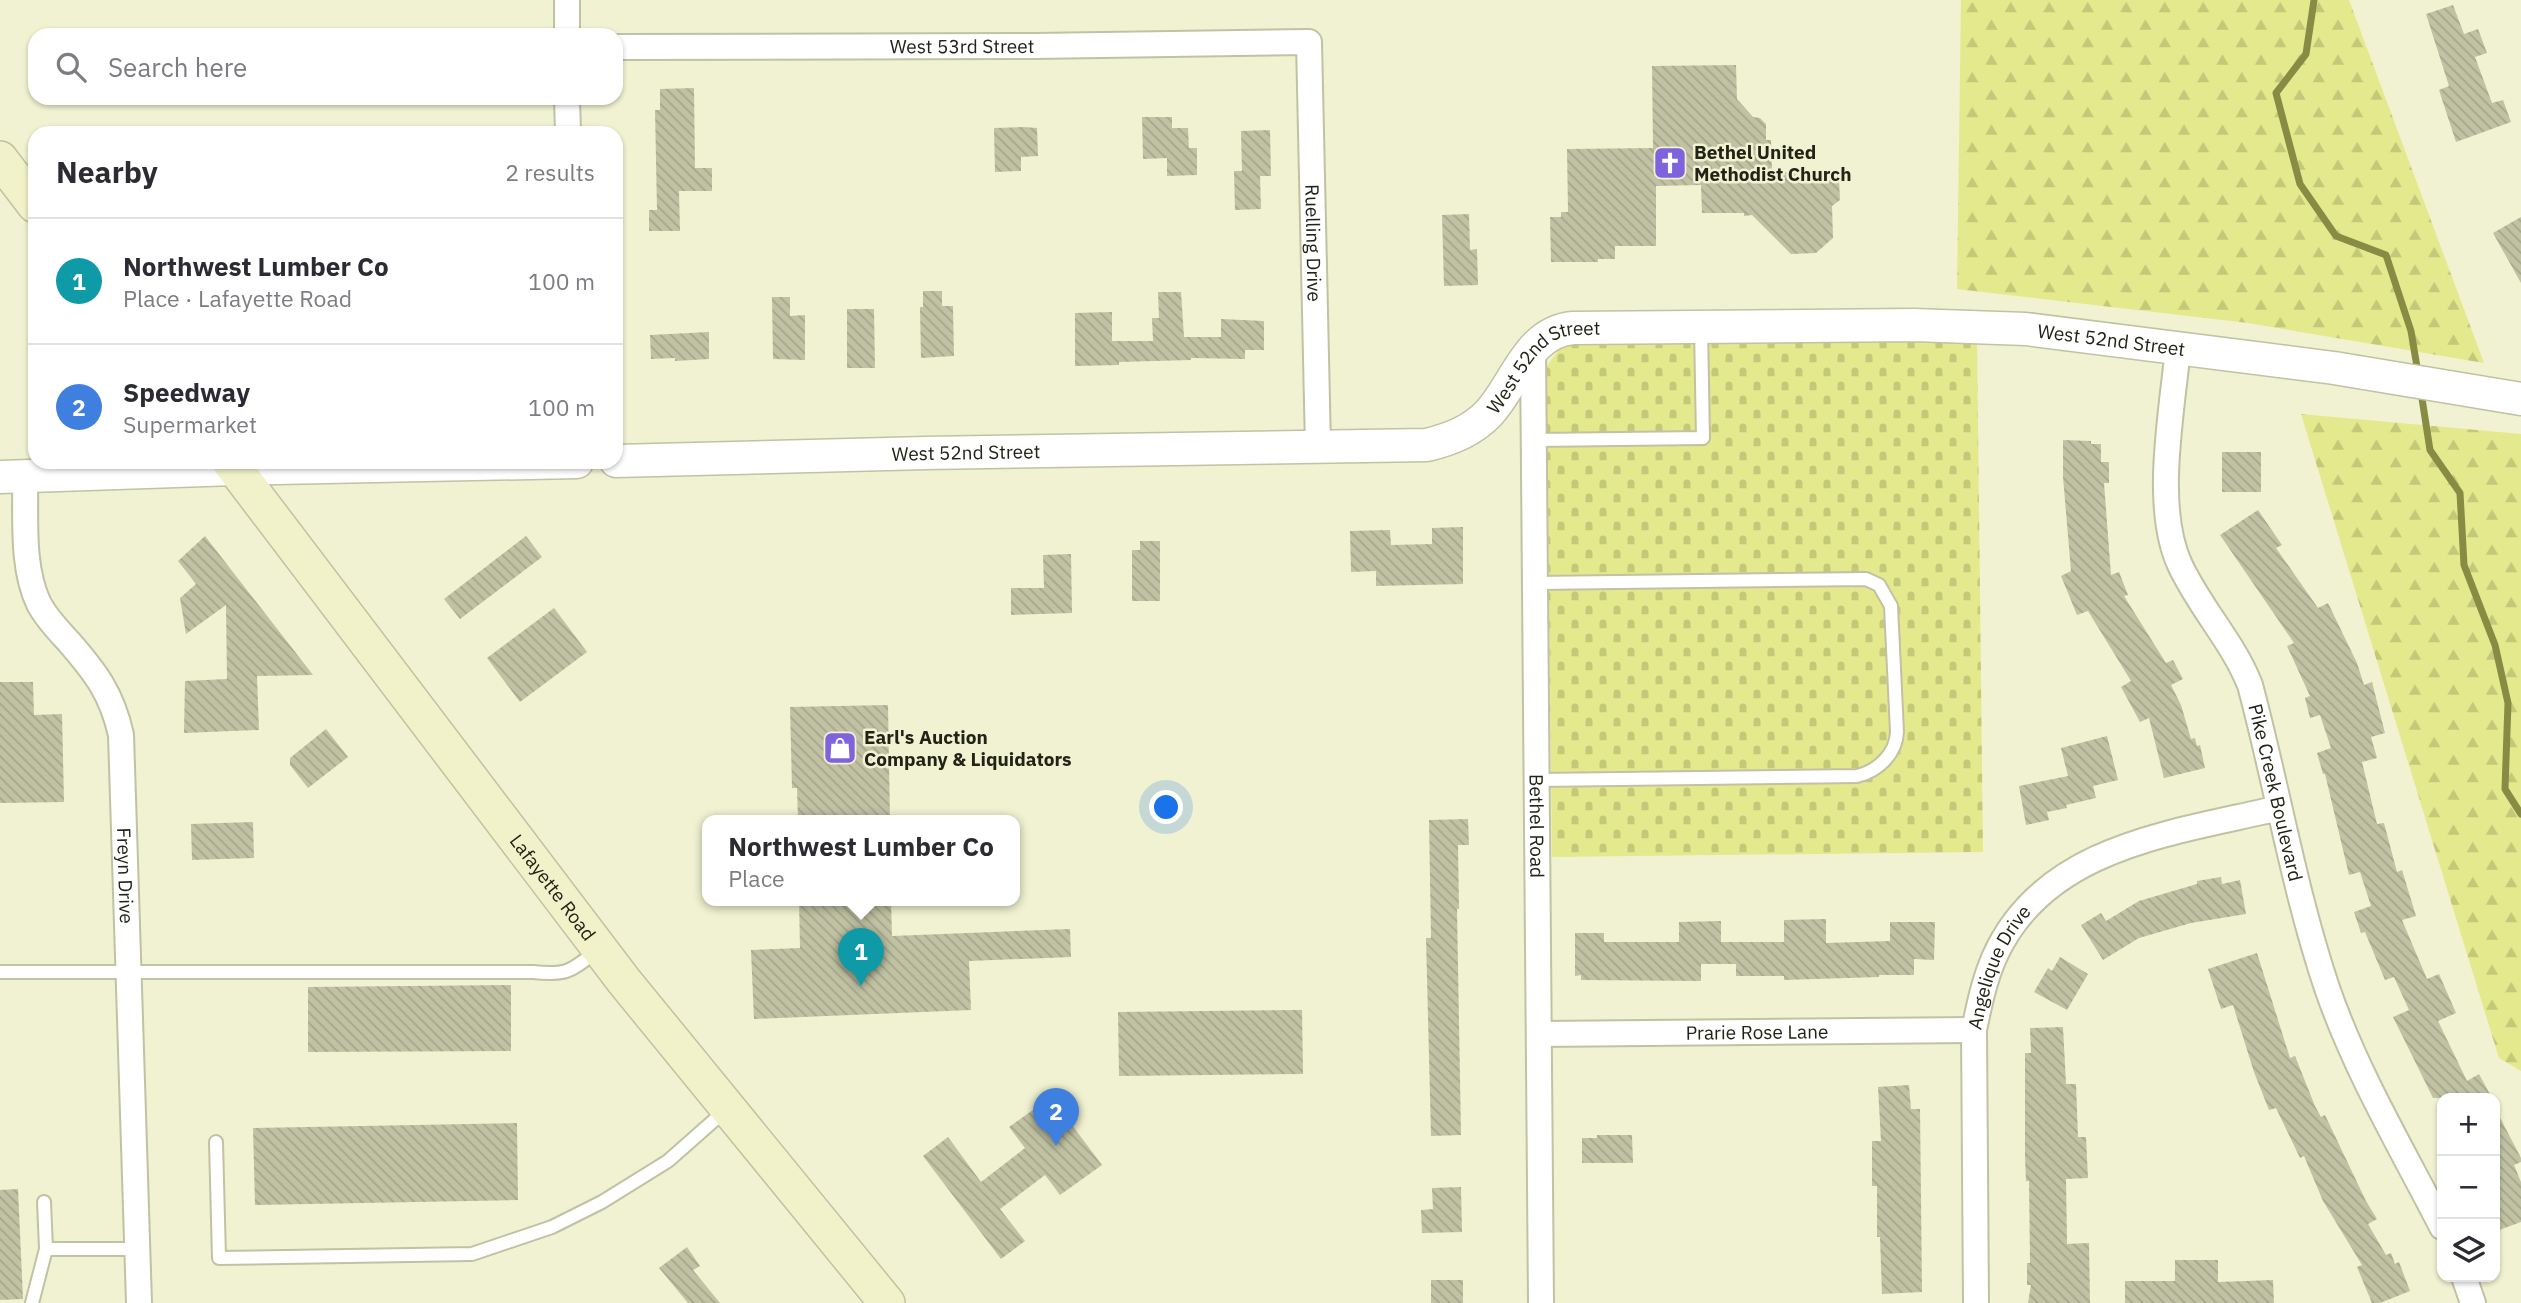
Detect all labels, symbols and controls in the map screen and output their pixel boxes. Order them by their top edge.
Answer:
search box [28,28,623,105]
street label: West 53rd Street [890,34,1034,58]
icon: search [52,48,90,86]
text: Search here [108,50,247,84]
place label: Bethel United Methodist Church [1694,140,1851,186]
church icon: Bethel United Methodist Church [1651,144,1689,182]
text: Nearby [56,152,158,191]
text: 2 results [505,157,595,187]
street label: Ruelling Drive [1300,184,1327,302]
text: Northwest Lumber Co [123,249,389,283]
text: 1 [72,266,86,296]
text: 100 m [528,266,595,296]
text: Place · Lafayette Road [123,283,352,313]
street label: West 52nd Street [1481,316,1601,418]
street label: West 52nd Street [2036,319,2187,361]
text: Speedway [123,375,250,409]
text: 2 [72,392,86,422]
text: 100 m [528,392,595,422]
text: Supermarket [123,409,257,439]
street label: West 52nd Street [891,439,1040,466]
street label: Pike Creek Boulevard [2243,701,2308,884]
place label: Earl's Auction Company & Liquidators [864,725,1072,771]
shop icon: Earl's Auction Company & Liquidators [821,729,859,767]
street label: Bethel Road [1525,774,1549,878]
your location [1149,790,1183,824]
popup [702,815,1020,906]
street label: Freyn Drive [112,827,139,924]
street label: Lafayette Road [505,829,601,945]
text: Northwest Lumber Co [728,829,994,863]
text: Place [728,863,785,893]
street label: Angelique Drive [1962,900,2036,1032]
pin: 1 [838,928,884,986]
street label: Prarie Rose Lane [1686,1019,1828,1045]
pin: 2 [1033,1088,1079,1146]
map controls [2437,1093,2500,1282]
button: + [2437,1093,2500,1156]
button: − [2437,1156,2500,1219]
button: layers [2437,1219,2500,1282]

